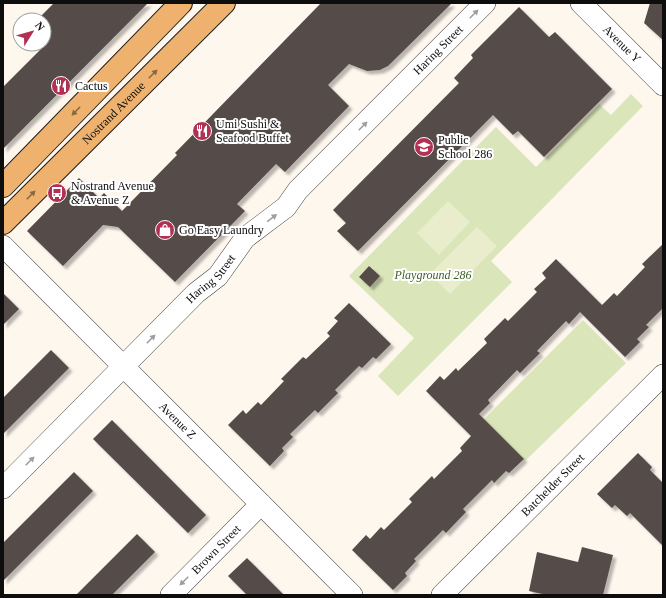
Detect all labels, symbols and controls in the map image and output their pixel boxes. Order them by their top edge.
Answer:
one-way arrow [469,9,479,19]
north arrow [12,12,52,52]
text: N [33,19,47,33]
street label: Haring Street [410,22,466,78]
street label: Avenue Y [600,22,644,66]
one-way arrow [148,69,158,79]
restaurant icon: Cactus [50,75,72,97]
place label: Cactus [75,79,108,93]
street label: Nostrand Avenue [79,79,148,147]
one-way arrow [71,106,80,116]
place label: Umi Sushi & Seafood Buffet [216,117,289,145]
restaurant icon: Umi Sushi & Seafood Buffet [191,120,213,142]
one-way arrow [358,121,367,131]
place label: Public School 286 [438,133,492,161]
school or university icon: Public School 286 [413,136,435,158]
place label: Nostrand Avenue & Avenue Z [71,179,154,207]
bus stop icon: Nostrand Avenue & Avenue Z [46,182,68,204]
one-way arrow [26,190,36,200]
one-way arrow [266,214,277,222]
shop icon: Go Easy Laundry [154,219,176,241]
place label: Go Easy Laundry [179,223,264,237]
street label: Haring Street [183,251,239,306]
park label: Playground 286 [393,268,472,282]
one-way arrow [146,334,156,344]
street label: Avenue Z [156,399,199,442]
street label: Batchelder Street [518,450,587,519]
one-way arrow [25,456,35,466]
street label: Brown Street [189,521,244,577]
one-way arrow [179,576,189,586]

